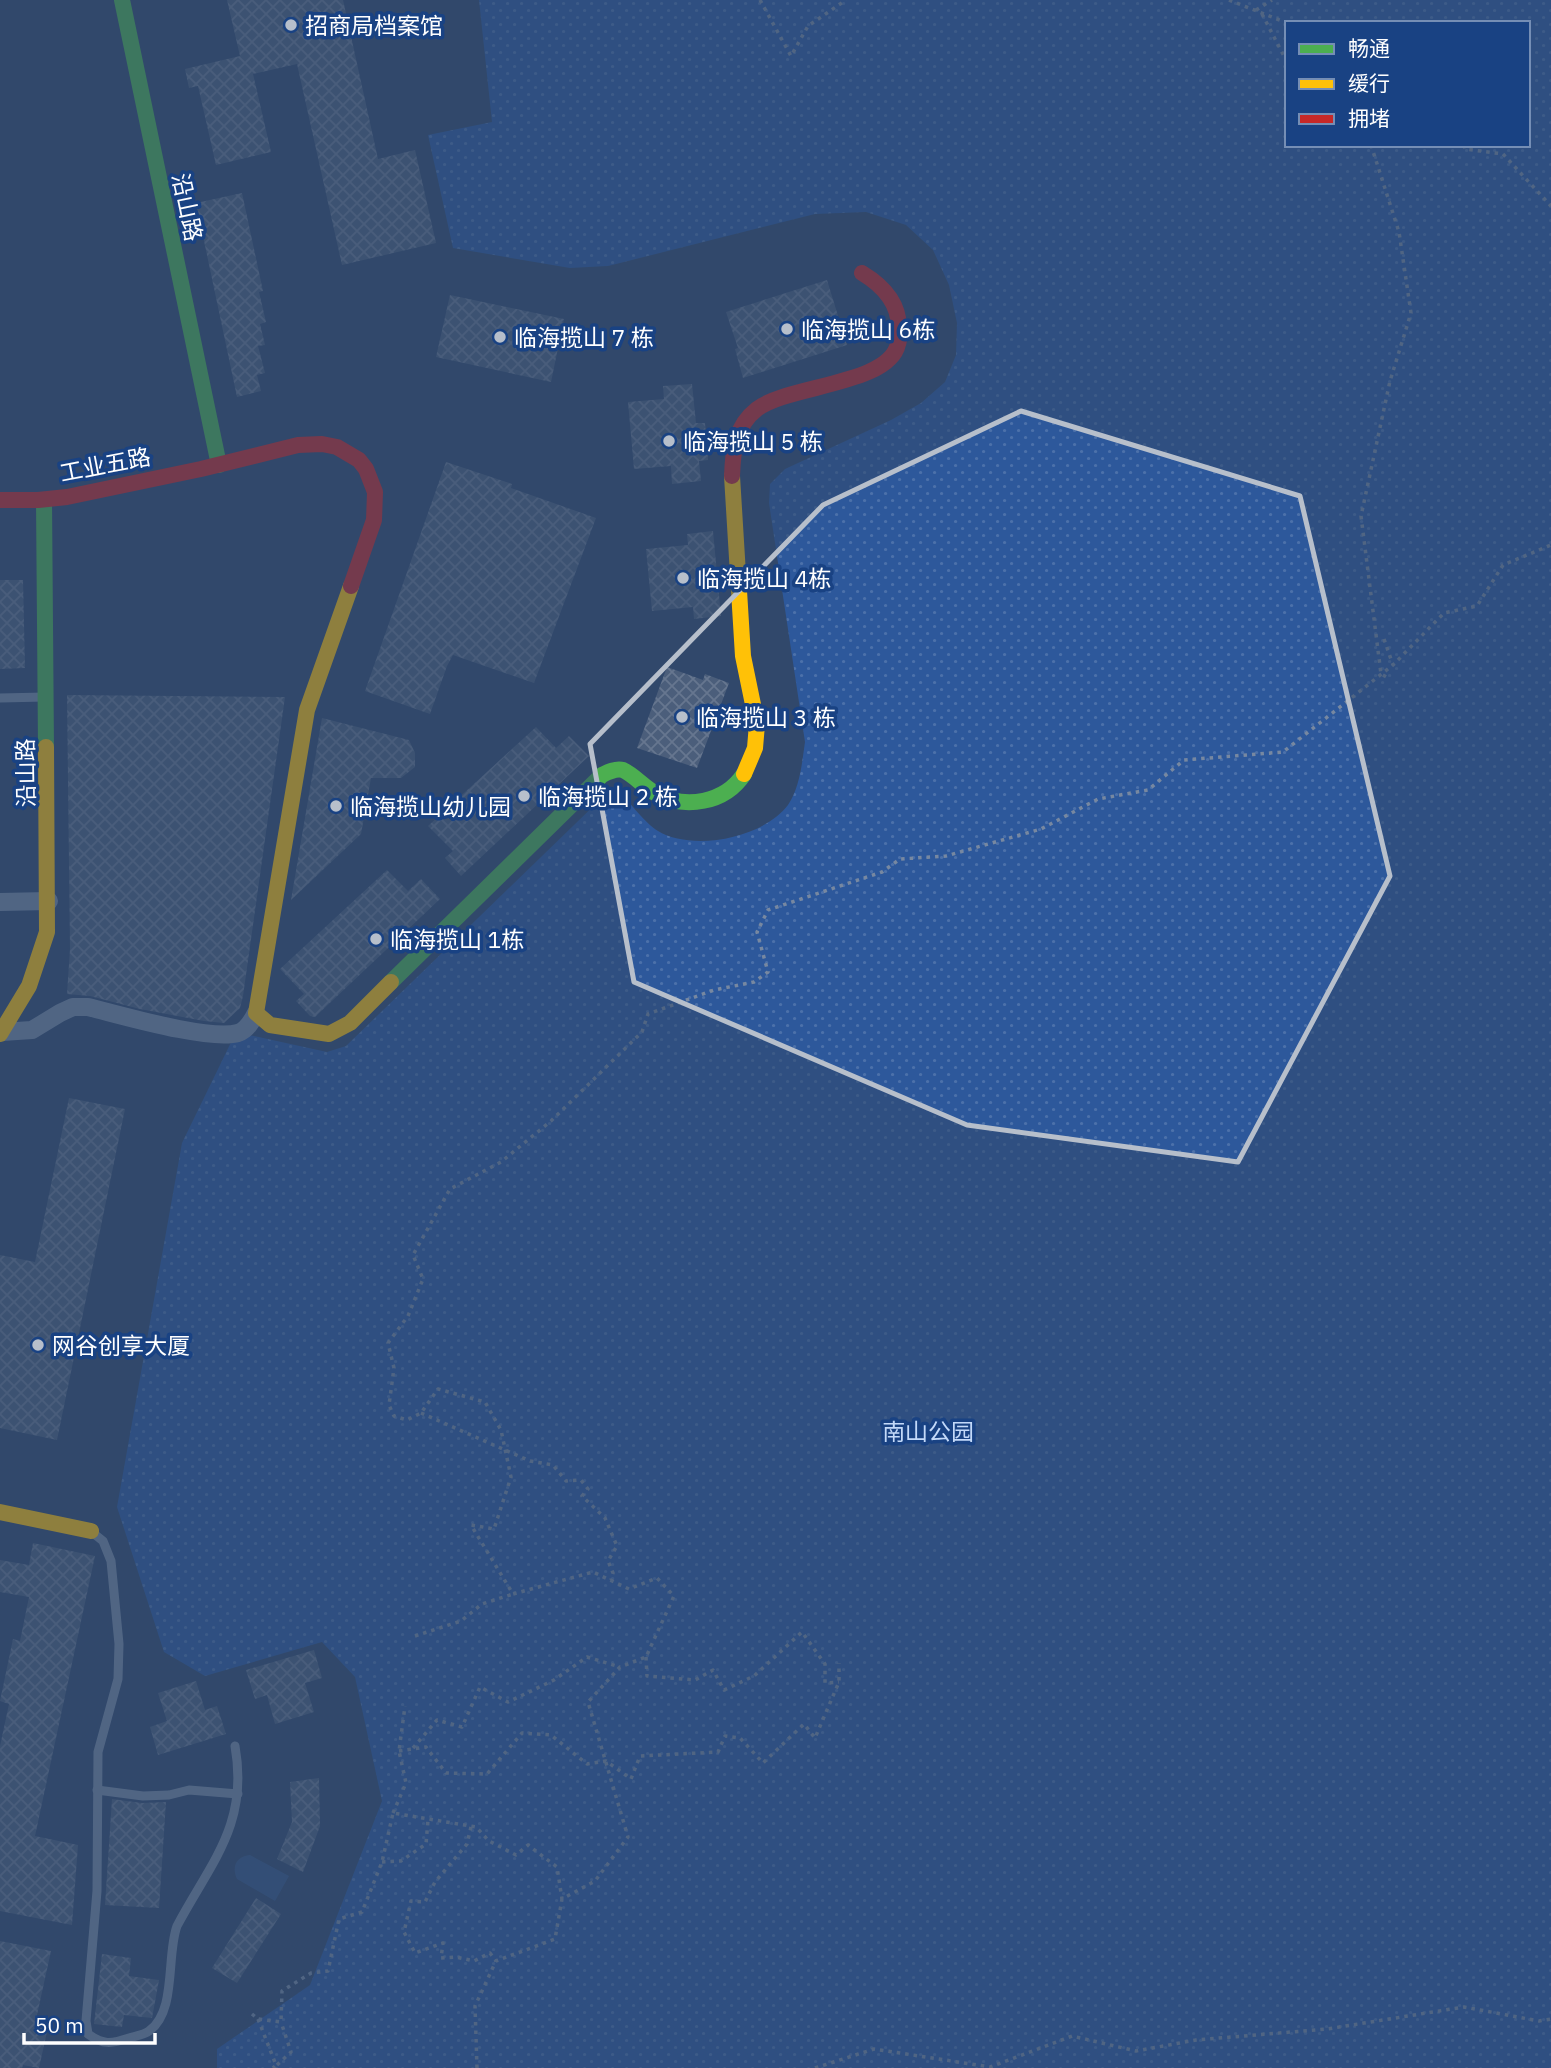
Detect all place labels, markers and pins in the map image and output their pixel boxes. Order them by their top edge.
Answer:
place label: 招商局档案馆 [305,10,443,40]
marker: 招商局档案馆 [283,17,299,33]
place label: 临海揽山 6栋 [801,314,935,344]
marker: 临海揽山 6栋 [779,321,795,337]
place label: 临海揽山 7 栋 [514,322,654,352]
marker: 临海揽山 7 栋 [492,329,508,345]
place label: 临海揽山 5 栋 [683,426,823,456]
marker: 临海揽山 5 栋 [661,433,677,449]
place label: 临海揽山 4栋 [697,563,831,593]
marker: 临海揽山 4栋 [675,570,691,586]
place label: 临海揽山 3 栋 [696,702,836,732]
marker: 临海揽山 3 栋 [674,709,690,725]
place label: 临海揽山 2 栋 [538,781,678,811]
marker: 临海揽山 2 栋 [516,788,532,804]
place label: 临海揽山幼儿园 [350,791,511,821]
marker: 临海揽山幼儿园 [328,798,344,814]
place label: 临海揽山 1栋 [390,924,524,954]
marker: 临海揽山 1栋 [368,931,384,947]
place label: 网谷创享大厦 [52,1330,190,1360]
marker: 网谷创享大厦 [30,1337,46,1353]

